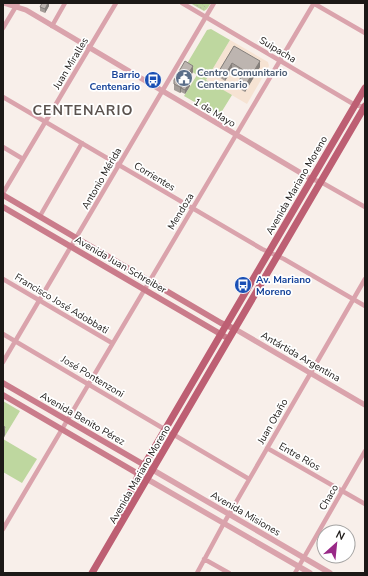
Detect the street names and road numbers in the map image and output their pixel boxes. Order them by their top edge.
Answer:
street label: Suipacha [256,33,299,66]
street label: Juan Miralles [49,35,92,93]
street label: 1 de Mayo [191,95,238,131]
street label: Avenida Mariano Moreno [263,133,331,238]
street label: Antonio Mérida [79,145,125,212]
street label: Corrientes [131,159,178,195]
street label: Mendoza [164,190,197,233]
street label: Avenida Juan Schreiber [72,233,169,297]
street label: Francisco José Adobbati [12,270,111,337]
street label: Antártida Argentina [258,328,343,385]
street label: José Pontenzoni [57,352,127,401]
street label: Avenida Benito Pérez [38,389,128,449]
street label: Juan Otaño [254,396,292,448]
street label: Avenida Mariano Moreno [106,422,174,527]
street label: Entre Ríos [276,439,323,474]
street label: Chaco [316,482,342,513]
street label: Avenida Misiones [208,488,283,540]

